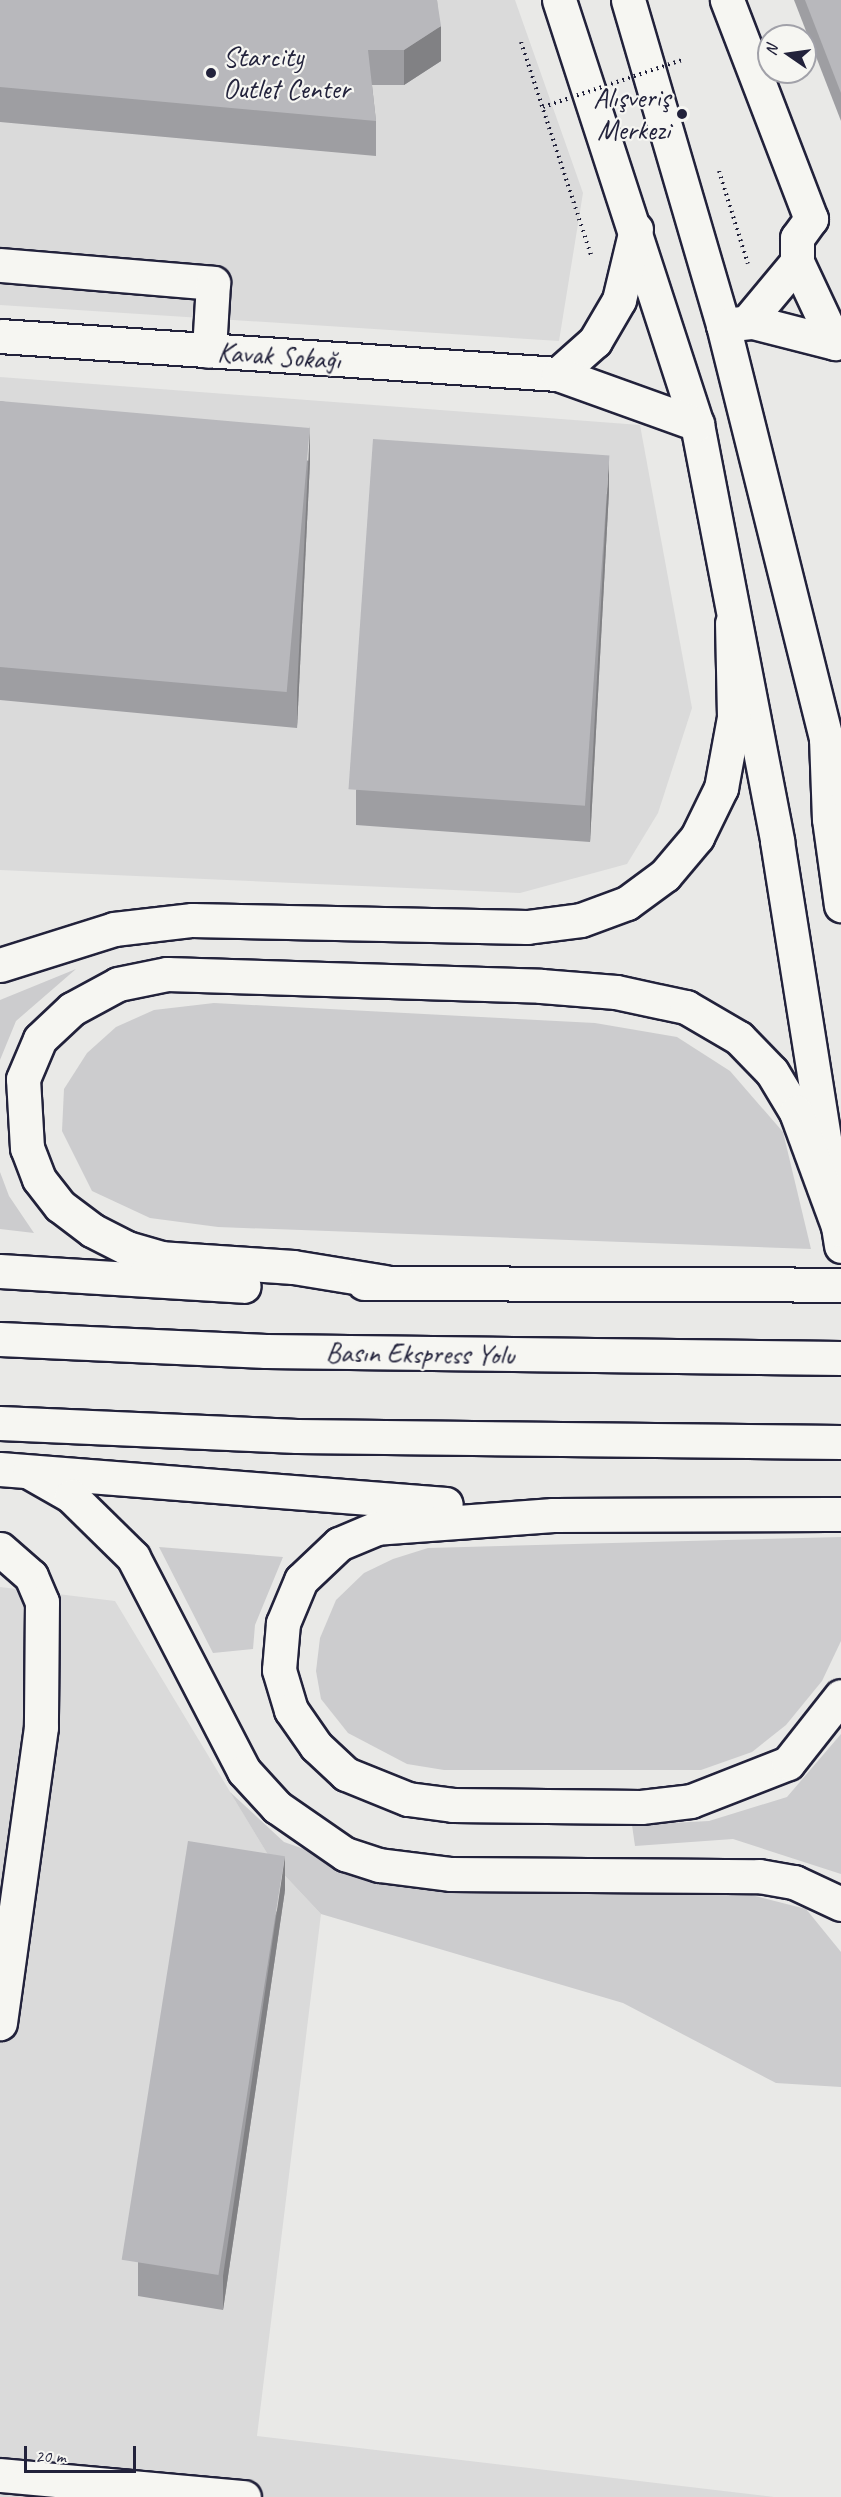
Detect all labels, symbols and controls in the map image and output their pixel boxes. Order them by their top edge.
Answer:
north arrow [757,24,817,84]
place label: Starcity Outlet Center [223,40,350,106]
text: N [761,43,782,57]
marker: Starcity Outlet Center [204,66,218,80]
place label: Alışveriş Merkezi [593,81,670,147]
marker: Alışveriş Merkezi [675,107,689,121]
street label: Kavak Sokağı [217,335,341,377]
street label: Basın Ekspress Yolu [325,1336,515,1372]
scale bar [27,2434,140,2472]
text: 20 m [35,2445,66,2467]

